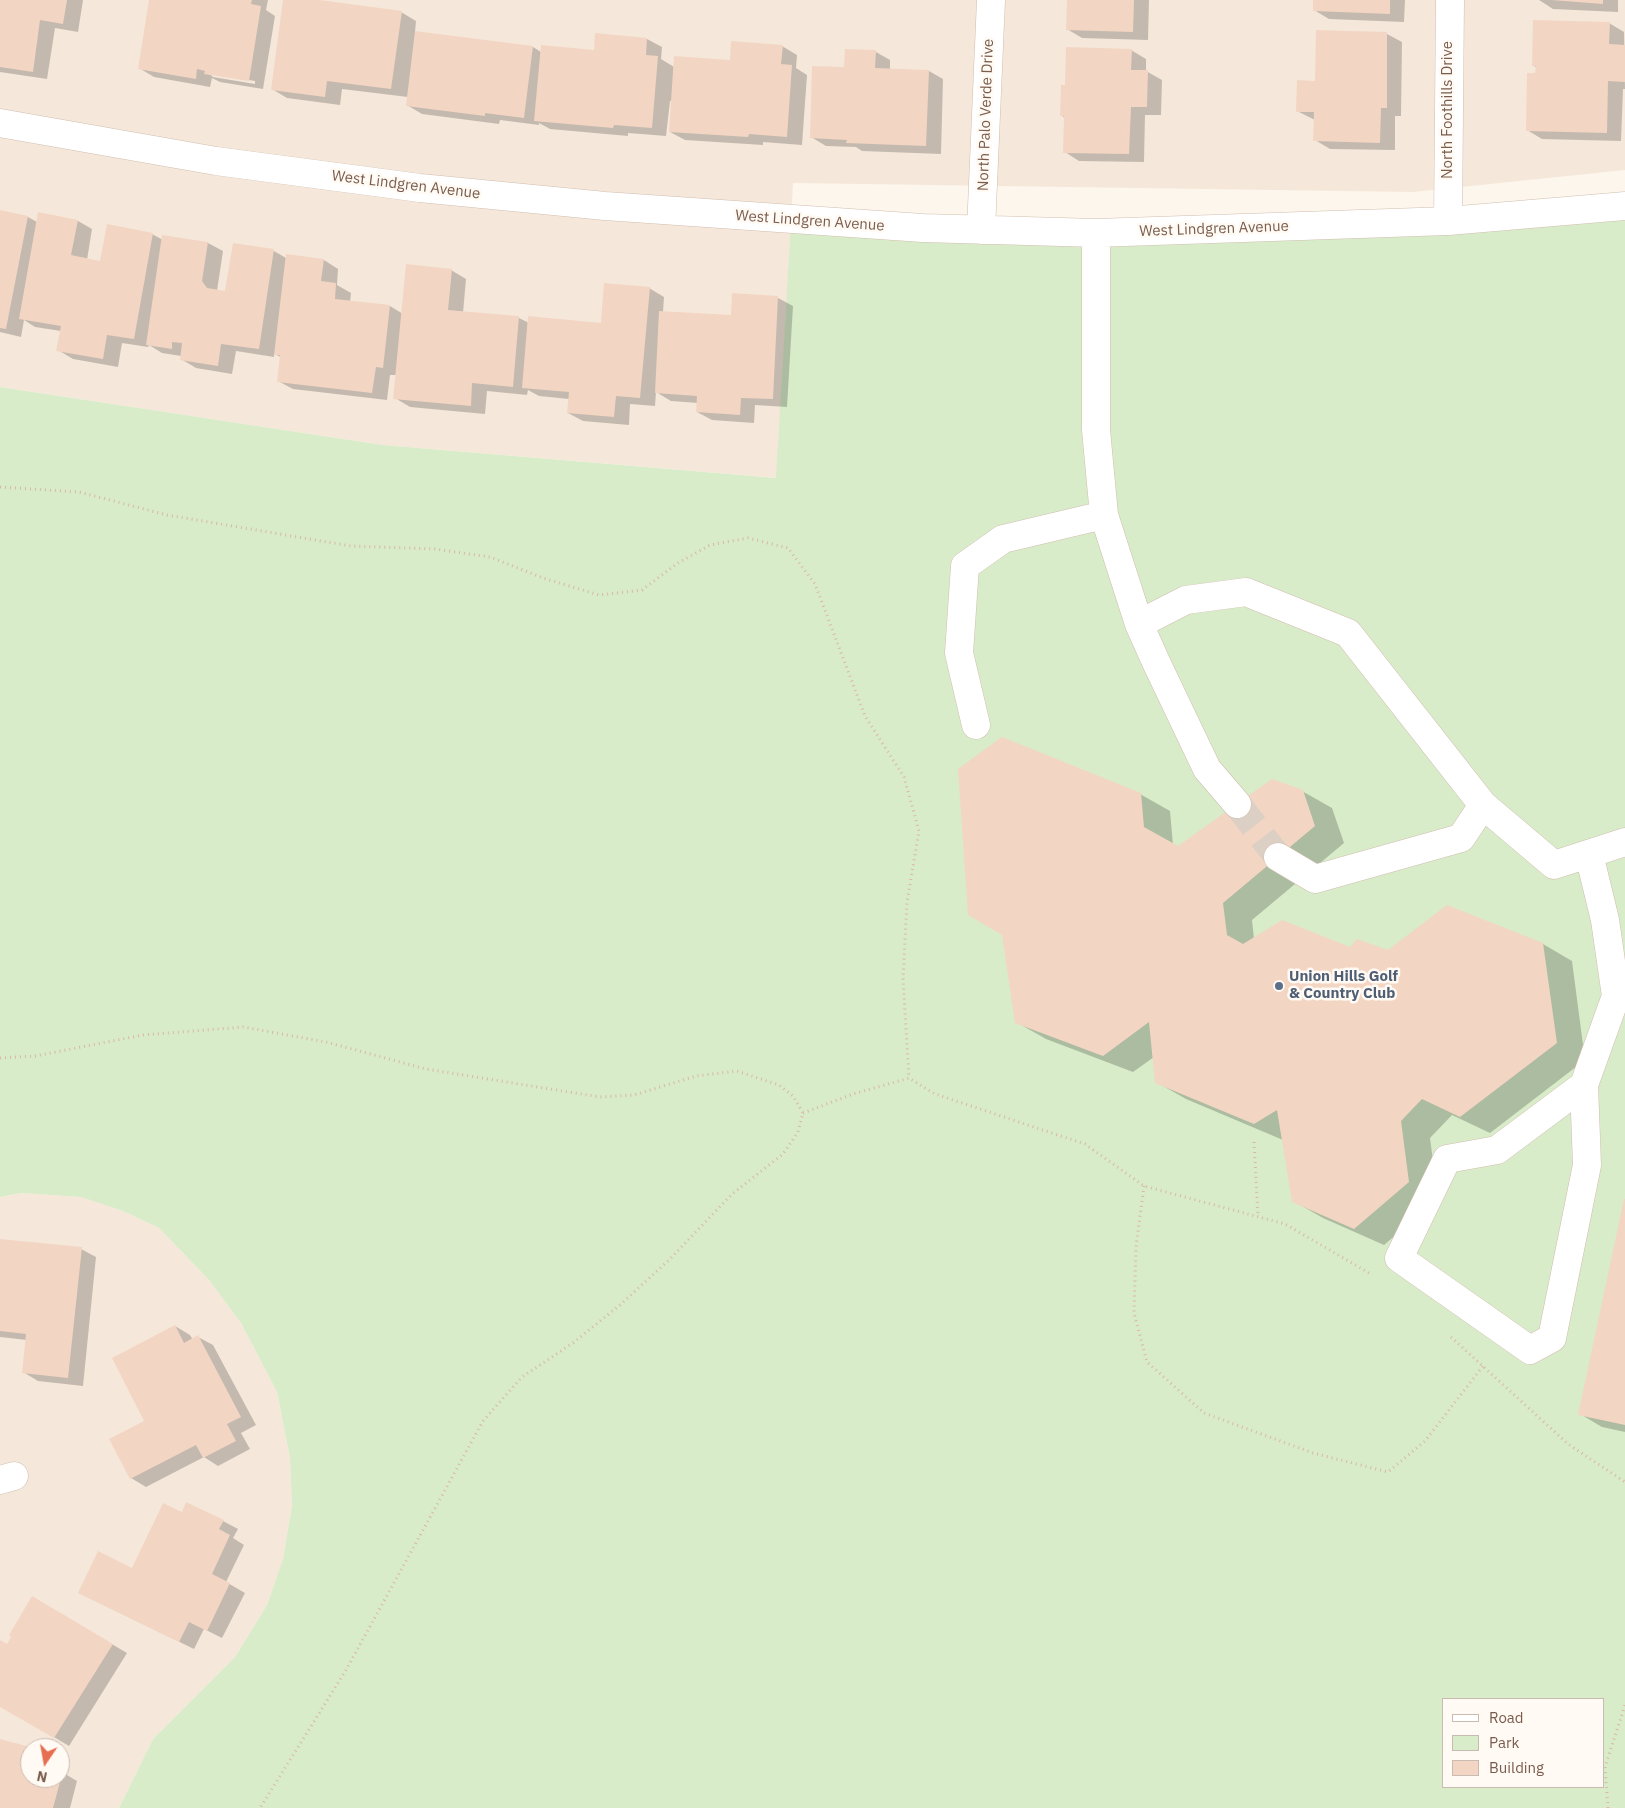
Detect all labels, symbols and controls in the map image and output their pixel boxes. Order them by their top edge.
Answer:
street label: North Palo Verde Drive [974,38,998,192]
street label: North Foothills Drive [1439,41,1457,179]
street label: West Lindgren Avenue [331,167,481,203]
street label: West Lindgren Avenue [735,207,885,235]
street label: West Lindgren Avenue [1139,217,1289,241]
place label: Union Hills Golf & Country Club [1289,968,1398,1003]
marker: Union Hills Golf & Country Club [1273,980,1285,992]
legend [1442,1698,1605,1788]
text: Road [1489,1708,1524,1727]
text: Park [1489,1733,1519,1752]
north arrow [20,1738,70,1788]
text: Building [1489,1758,1544,1777]
text: N [35,1767,49,1787]

